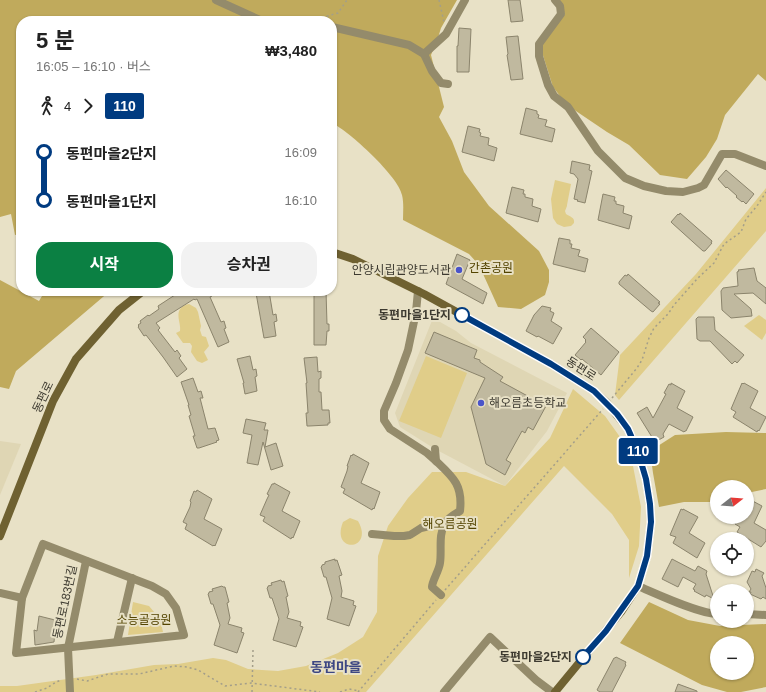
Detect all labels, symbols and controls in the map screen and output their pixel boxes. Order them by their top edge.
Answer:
text: 5 분 [36,28,75,53]
text: ₩3,480 [265,42,317,59]
text: 16:05 – 16:10 · 버스 [36,59,151,74]
icon: walk [36,95,58,117]
icon: forward [77,95,99,117]
text: 110 [113,98,136,114]
text: 4 [64,99,71,114]
text: 동편마을2단지 [66,145,157,162]
text: 16:09 [284,145,317,160]
text: 동편마을1단지 [66,193,157,210]
text: 16:10 [284,193,317,208]
button: 시작 [36,242,173,288]
button: 승차권 [181,242,317,288]
park label: 간촌공원 [469,261,513,275]
place label: 안양시립관양도서관 [352,263,451,277]
marker: 안양시립관양도서관 [454,265,464,275]
marker: 동편마을1단지 [454,307,470,323]
place label: 동편마을1단지 [378,308,451,322]
street label: 동편로 [563,354,599,384]
street label: 동편로 [30,379,56,415]
place label: 해오름초등학교 [489,396,566,410]
marker: 해오름초등학교 [476,398,486,408]
line badge: 110 [615,438,661,464]
text: 110 [627,443,649,459]
north arrow [710,480,754,524]
map controls [710,480,754,680]
park label: 해오름공원 [422,517,478,531]
button: locate [710,532,754,576]
street label: 동편로183번길 [50,564,80,640]
button: + [710,584,754,628]
park label: 소능골공원 [116,613,172,627]
button: − [710,636,754,680]
marker: 동편마을2단지 [575,649,591,665]
place label: 동편마을2단지 [499,650,572,664]
district label: 동편마을 [310,659,362,675]

